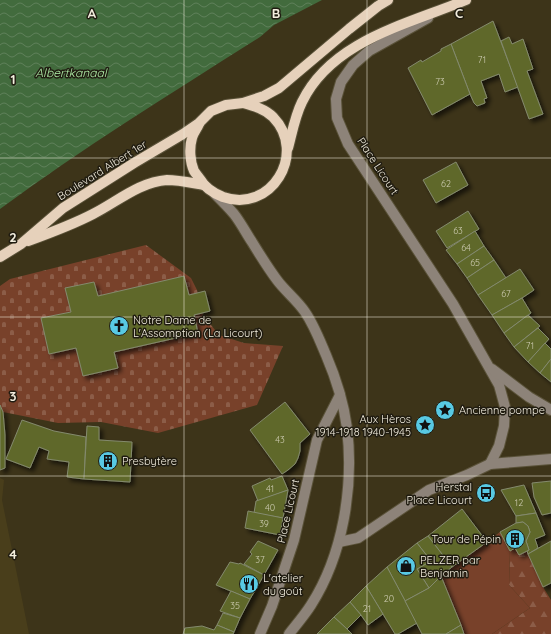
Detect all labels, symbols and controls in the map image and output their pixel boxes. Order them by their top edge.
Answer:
text: A [88,5,97,21]
text: B [272,5,280,21]
text: C [455,5,463,21]
house number: 71 [478,54,486,65]
water label: Albertkanaal [35,65,108,80]
text: 1 [10,71,16,87]
house number: 73 [435,76,445,87]
street label: Place Licourt [354,135,402,197]
street label: Boulevard Albert 1er [55,136,150,203]
house number: 62 [441,178,451,189]
house number: 63 [453,225,463,236]
text: 2 [9,229,17,245]
house number: 64 [461,242,471,253]
house number: 65 [470,257,480,268]
house number: 67 [501,288,511,299]
place label: Notre Dame de L'Assomption (La Licourt) [133,313,262,340]
church icon: Notre Dame de L'Assomption (La Licourt) [108,315,130,337]
house number: 71 [526,340,534,351]
text: 3 [10,388,17,404]
place icon: Ancienne pompe [434,399,456,421]
place label: Ancienne pompe [459,403,545,417]
place label: Aux Hèros 1914-1918 1940-1945 [316,412,411,439]
place icon: Aux Hèros 1914-1918 1940-1945 [414,414,436,436]
house number: 43 [275,434,285,445]
building icon: Presbytère [97,450,119,472]
place label: Presbytère [122,454,177,468]
street label: Place Licourt [274,477,302,544]
place label: Herstal Place Licourt [407,480,472,507]
bus stop icon: Herstal Place Licourt [475,482,497,504]
house number: 41 [266,483,274,494]
house number: 12 [515,497,523,508]
house number: 40 [265,502,275,513]
house number: 39 [259,518,269,529]
building icon: Tour de Pépin [504,528,526,550]
place label: Tour de Pépin [432,532,501,546]
text: 4 [9,546,17,562]
place label: PELZER par Benjamin [420,553,481,580]
house number: 37 [255,554,265,565]
shop icon: PELZER par Benjamin [395,555,417,577]
place label: L'atelier du goût [263,571,304,598]
restaurant icon: L'atelier du goût [238,573,260,595]
house number: 20 [384,593,394,604]
house number: 35 [230,600,240,611]
house number: 21 [363,603,371,614]

